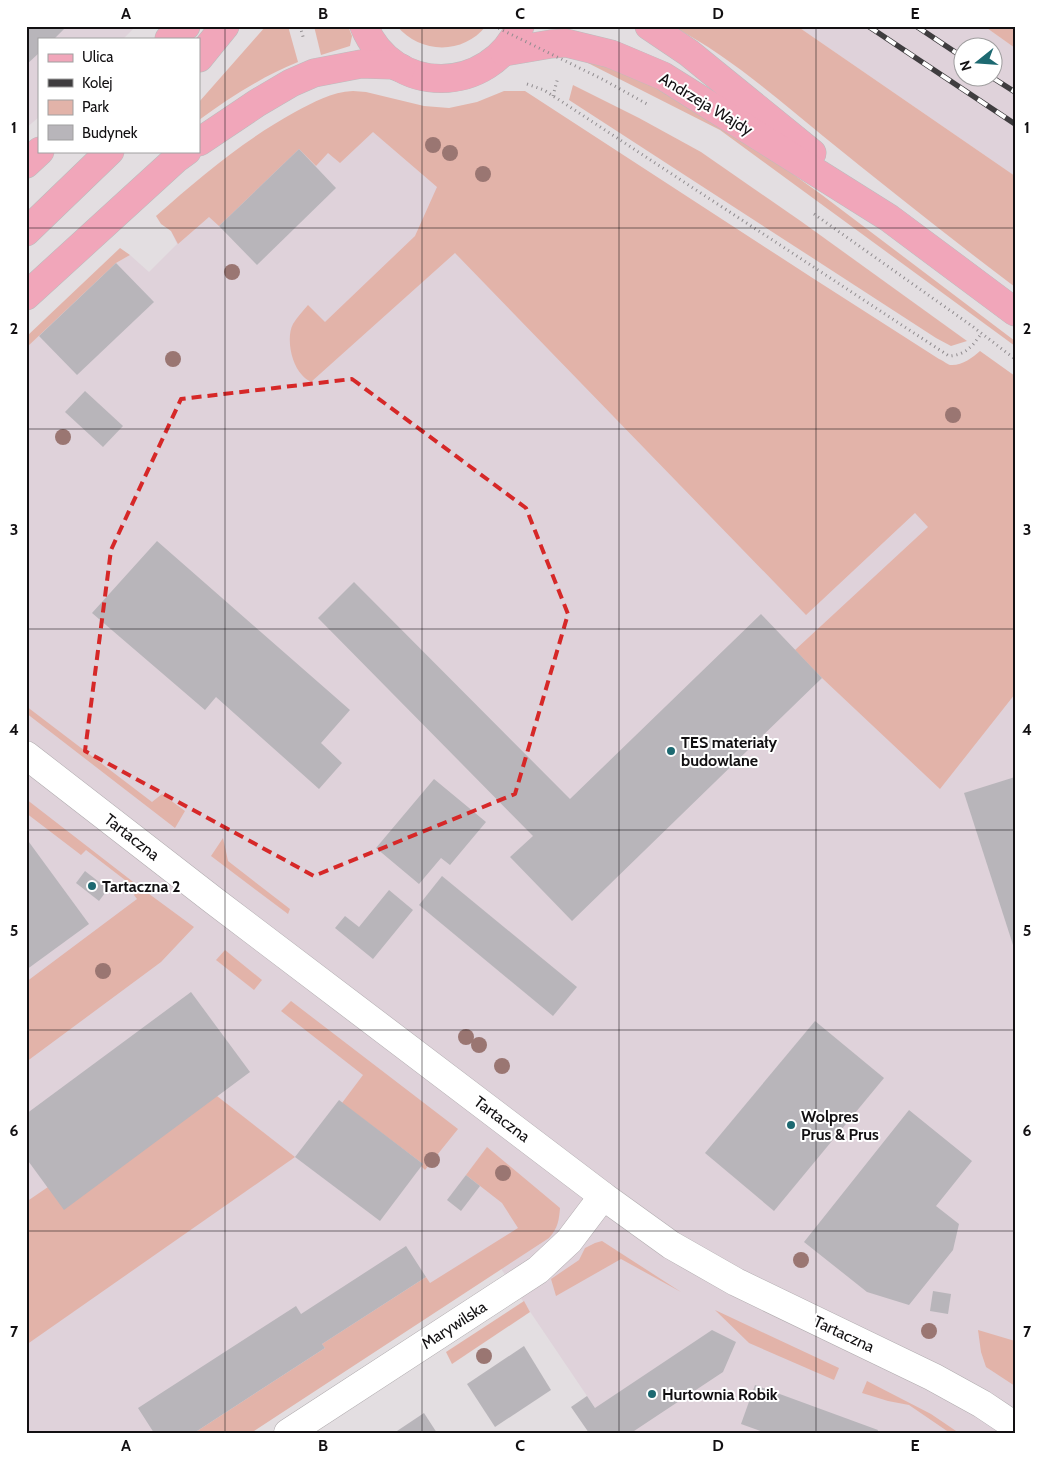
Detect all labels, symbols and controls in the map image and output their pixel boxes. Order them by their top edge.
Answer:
text: A [121,4,131,23]
text: B [318,4,328,23]
text: C [515,4,525,23]
text: D [712,4,724,23]
text: E [910,4,920,23]
legend [38,38,200,152]
north arrow [954,38,1004,88]
text: Ulica [82,48,114,66]
text: N [956,58,976,73]
street label: Andrzeja Wajdy [656,69,756,139]
text: Kolej [82,74,113,92]
text: Park [82,98,109,116]
text: 1 [11,118,17,137]
text: 1 [1024,118,1030,137]
text: Budynek [82,124,138,142]
text: 2 [10,319,18,338]
text: 2 [1023,319,1031,338]
text: 3 [10,520,18,539]
text: 3 [1023,520,1031,539]
text: 4 [9,720,19,739]
text: 4 [1022,720,1032,739]
place label: TES materiały budowlane [681,733,778,770]
marker: TES materiały budowlane [665,745,677,757]
street label: Tartaczna [101,810,164,865]
place label: Tartaczna 2 [102,877,180,896]
marker: Tartaczna 2 [86,880,98,892]
text: 5 [10,921,18,940]
text: 5 [1023,921,1031,940]
street label: Tartaczna [470,1092,534,1146]
place label: Wolpres Prus & Prus [801,1107,879,1144]
marker: Wolpres Prus & Prus [785,1119,797,1131]
text: 6 [10,1121,19,1140]
text: 6 [1023,1121,1032,1140]
street label: Marywilska [418,1297,490,1353]
street label: Tartaczna [811,1312,878,1356]
text: 7 [10,1322,19,1341]
text: 7 [1023,1322,1032,1341]
place label: Hurtownia Robik [662,1385,778,1404]
marker: Hurtownia Robik [646,1388,658,1400]
text: A [121,1436,131,1455]
text: B [318,1436,328,1455]
text: C [515,1436,525,1455]
text: D [712,1436,724,1455]
text: E [910,1436,920,1455]

